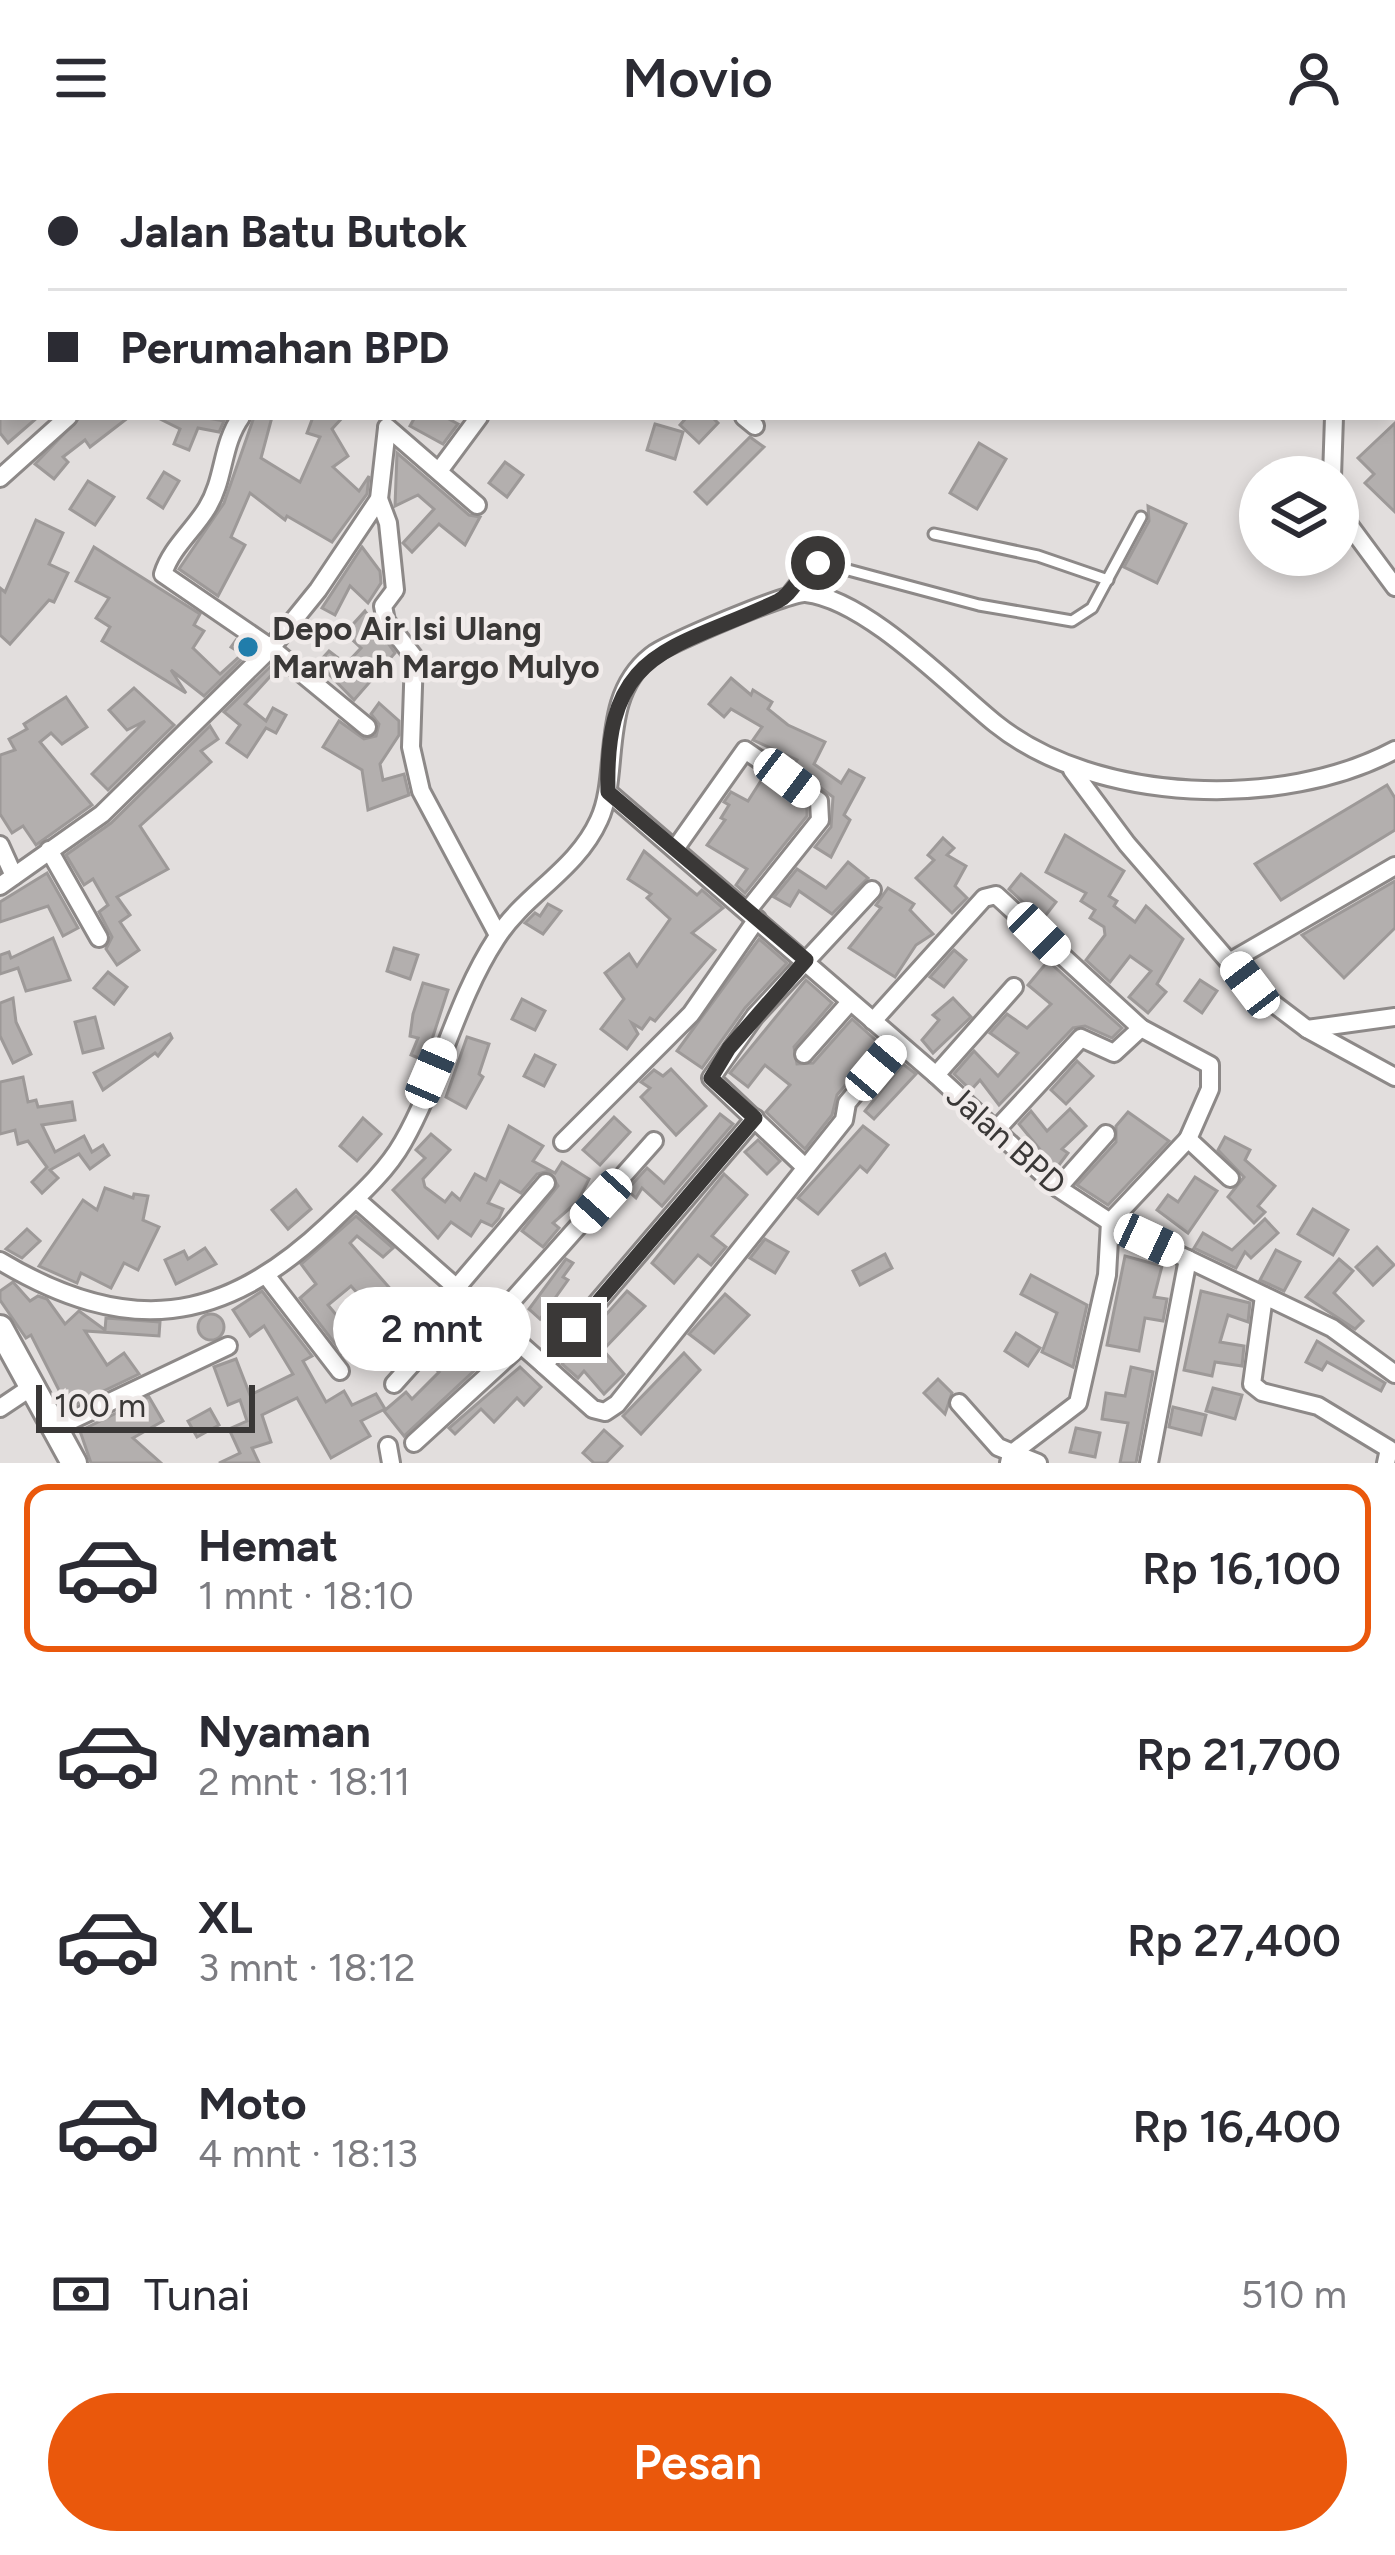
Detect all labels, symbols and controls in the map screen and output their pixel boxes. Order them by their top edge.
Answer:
icon: menu [48,45,114,111]
icon: person [1281,45,1347,111]
text: Movio [622,46,773,111]
text: Jalan Batu Butok [120,204,467,258]
text: Perumahan BPD [120,320,450,374]
map controls [1239,456,1359,576]
button: layers [1239,456,1359,576]
route start [791,536,845,590]
place label: Depo Air Isi Ulang Marwah Margo Mulyo [272,609,600,686]
marker: Depo Air Isi Ulang Marwah Margo Mulyo [235,634,261,660]
car [747,742,827,814]
car [1001,896,1077,972]
car [1214,945,1286,1025]
car [839,1029,913,1107]
car [400,1033,462,1113]
street label: Jalan BPD [939,1076,1074,1203]
car [564,1162,638,1240]
car [1109,1208,1189,1272]
callout: 2 mnt [334,1288,532,1372]
route end [547,1303,601,1357]
text: 2 mnt [381,1305,483,1352]
scale bar [36,1379,255,1432]
text: 100 m [54,1386,146,1425]
icon: car [54,1514,162,1622]
text: Hemat [198,1518,338,1572]
text: Rp 16,100 [1142,1541,1341,1595]
text: 1 mnt · 18:10 [198,1572,414,1619]
icon: car [54,1700,162,1808]
text: Nyaman [198,1704,371,1758]
text: Rp 21,700 [1136,1727,1341,1781]
text: 2 mnt · 18:11 [198,1758,410,1805]
icon: car [54,1886,162,1994]
text: XL [198,1890,253,1944]
text: Rp 27,400 [1127,1913,1341,1967]
text: 3 mnt · 18:12 [198,1944,416,1991]
icon: car [54,2072,162,2180]
text: Moto [198,2076,307,2130]
text: Rp 16,400 [1133,2099,1341,2153]
text: 4 mnt · 18:13 [198,2130,418,2177]
icon: cash [48,2261,114,2327]
text: Tunai [144,2267,250,2321]
text: 510 m [1241,2271,1347,2318]
button: Pesan [48,2393,1347,2531]

